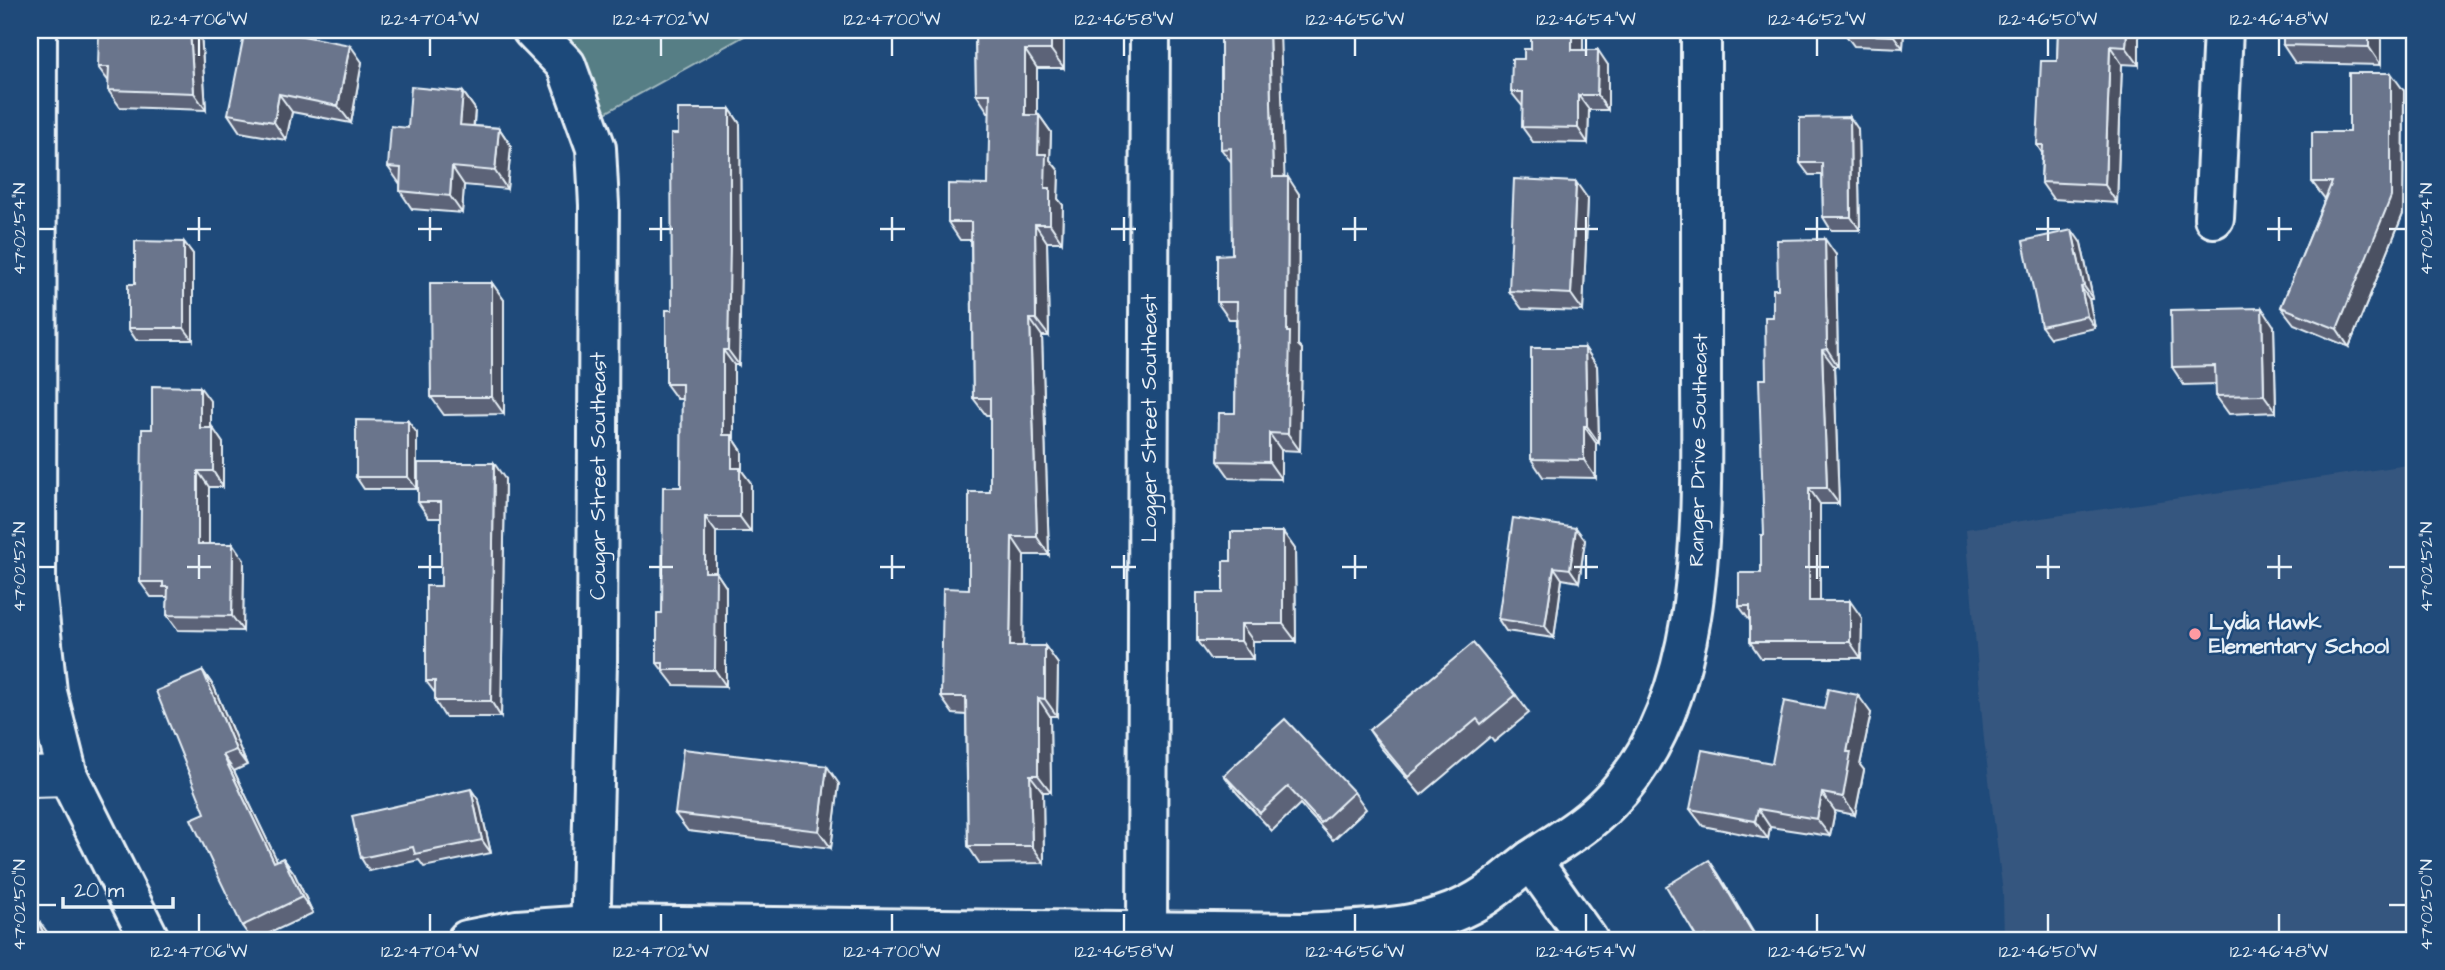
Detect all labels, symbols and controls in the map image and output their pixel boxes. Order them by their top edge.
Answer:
text: 122°47'06"W [151,7,248,32]
text: 122°47'04"W [381,7,479,32]
text: 122°47'02"W [613,7,709,32]
text: 122°47'00"W [844,7,941,32]
text: 122°46'58"W [1075,7,1174,32]
text: 122°46'56"W [1306,7,1404,32]
text: 122°46'54"W [1536,7,1636,32]
text: 122°46'52"W [1768,7,1866,32]
text: 122°46'50"W [1999,7,2097,32]
text: 122°46'48"W [2230,7,2328,32]
text: 47°02'54"N [7,183,32,275]
text: 47°02'54"N [2414,183,2439,275]
street label: Logger Street Southeast [1135,293,1166,542]
street label: Ranger Drive Southeast [1682,333,1717,567]
street label: Cougar Street Southeast [584,352,615,600]
text: 47°02'52"N [7,522,32,612]
text: 47°02'52"N [2414,522,2439,612]
place label: Lydia Hawk Elementary School [2209,608,2390,664]
marker: Lydia Hawk Elementary School [2187,626,2203,642]
text: 47°02'50"N [7,859,32,951]
text: 47°02'50"N [2414,859,2439,951]
scale bar [63,865,173,909]
text: 20 m [74,876,125,905]
text: 122°47'06"W [151,939,248,964]
text: 122°47'04"W [381,939,479,964]
text: 122°47'02"W [613,939,709,964]
text: 122°47'00"W [844,939,941,964]
text: 122°46'58"W [1075,939,1174,964]
text: 122°46'56"W [1306,939,1404,964]
text: 122°46'54"W [1536,939,1636,964]
text: 122°46'52"W [1768,939,1866,964]
text: 122°46'50"W [1999,939,2097,964]
text: 122°46'48"W [2230,939,2328,964]

